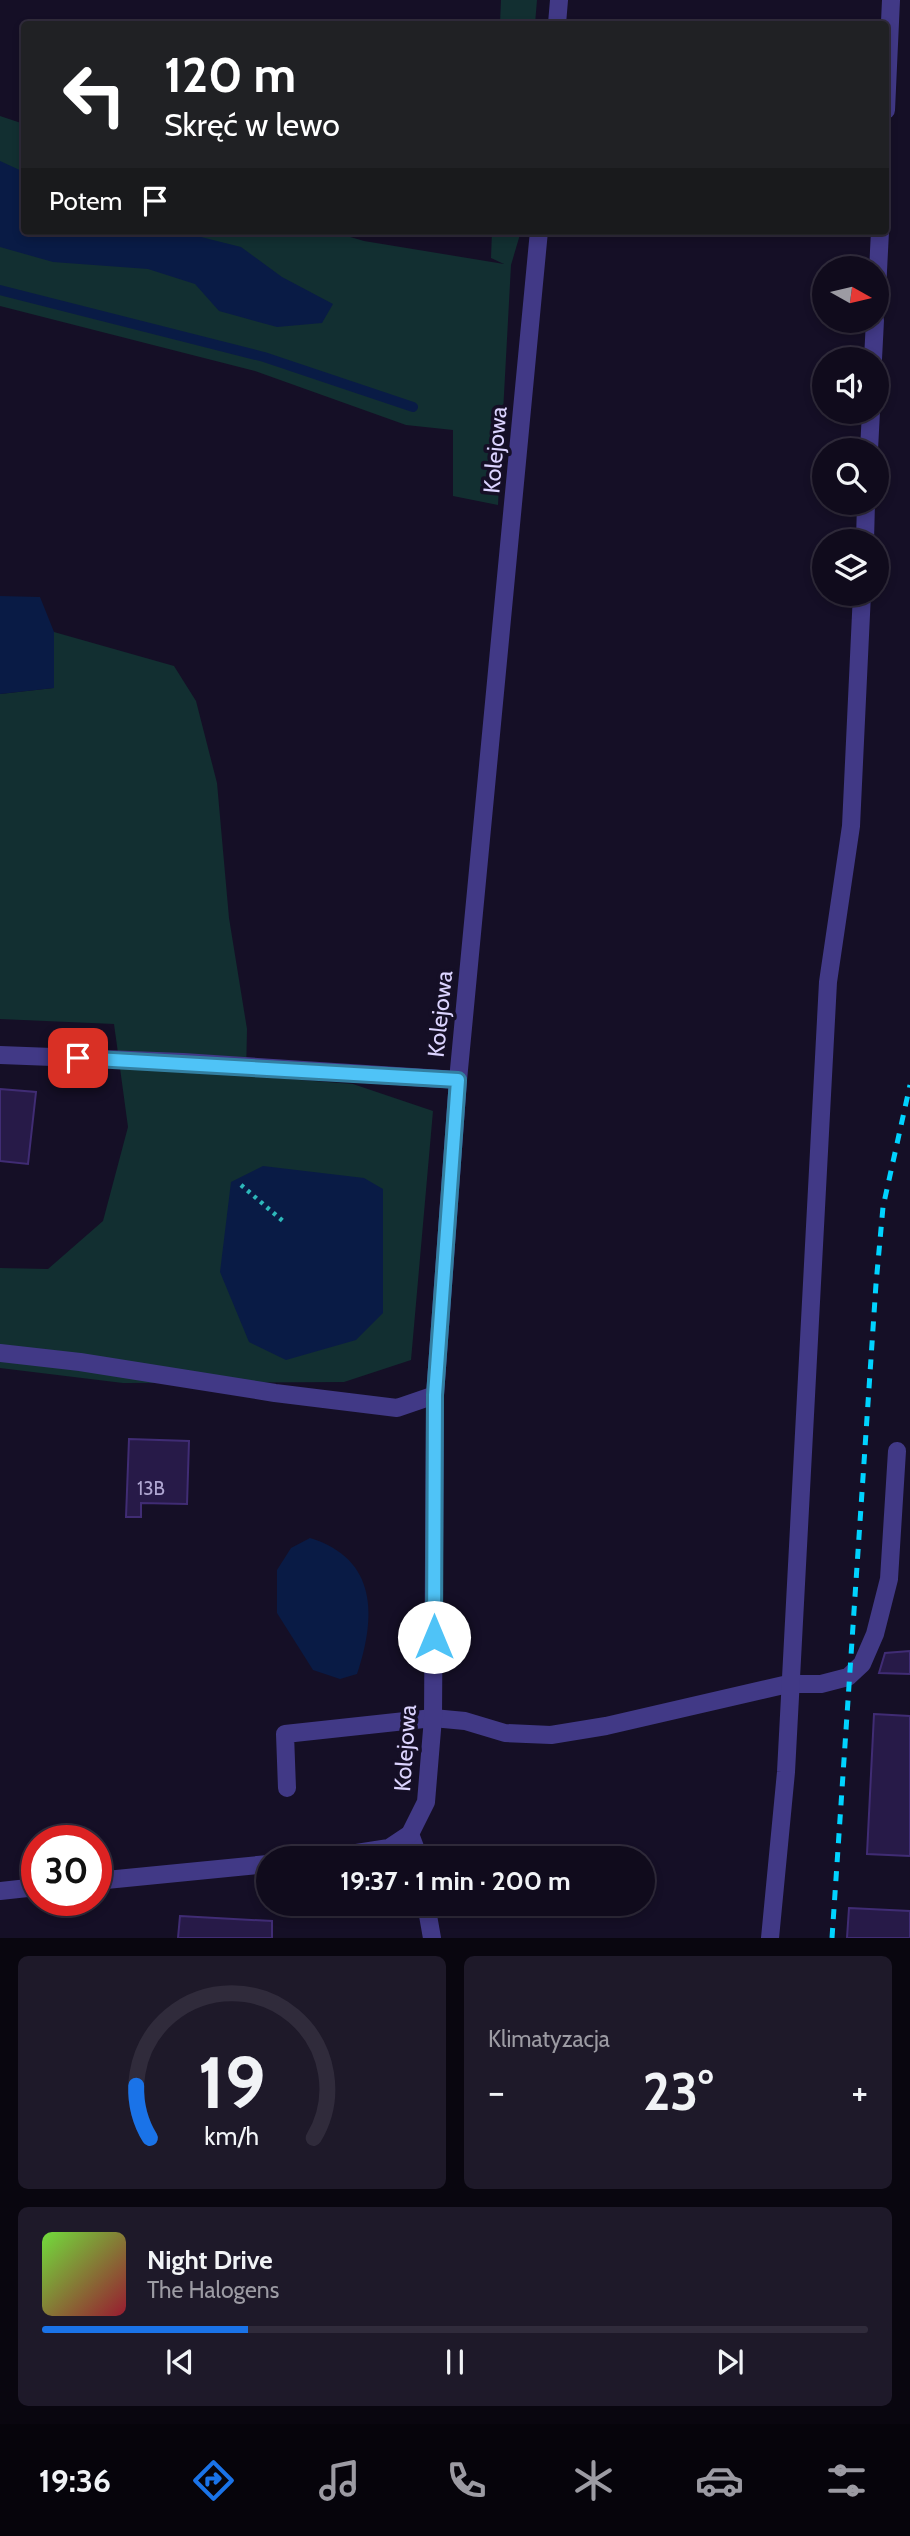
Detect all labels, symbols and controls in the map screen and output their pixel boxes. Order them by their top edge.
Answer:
text: 120 m [164,45,296,104]
icon: left [49,49,140,140]
text: Skręć w lewo [164,105,340,144]
icon: arrive [136,182,174,220]
text: Potem [49,185,122,217]
north arrow [812,256,889,332]
map controls [812,256,889,606]
button: sound [812,347,889,424]
street label: Kolejowa [477,405,513,495]
button: search [812,438,889,515]
button: layers [812,529,889,606]
street label: Kolejowa [422,969,458,1059]
pin [48,1028,108,1088]
icon: arrive [59,1039,97,1077]
house number: 13B [137,1477,165,1500]
position arrow [397,1600,471,1674]
street label: Kolejowa [388,1704,422,1792]
speed limit sign: 30 [21,1825,112,1916]
text: 19:37 · 1 min · 200 m [340,1865,571,1897]
text: Klimatyzacja [488,2025,610,2053]
text: 19 [198,2039,266,2127]
text: 23° [643,2060,713,2123]
text: − [488,2068,505,2115]
text: + [851,2068,868,2115]
text: km/h [205,2121,259,2151]
text: Night Drive [147,2244,273,2276]
text: The Halogens [147,2276,279,2304]
icon: previous [161,2343,199,2381]
icon: pause [436,2343,474,2381]
icon: next [711,2343,749,2381]
icon: directions [189,2456,238,2505]
icon: music [315,2456,364,2505]
icon: phone [442,2456,491,2505]
icon: climate [569,2456,618,2505]
icon: car [695,2456,744,2505]
icon: filters [822,2456,871,2505]
text: 19:36 [39,2461,111,2500]

